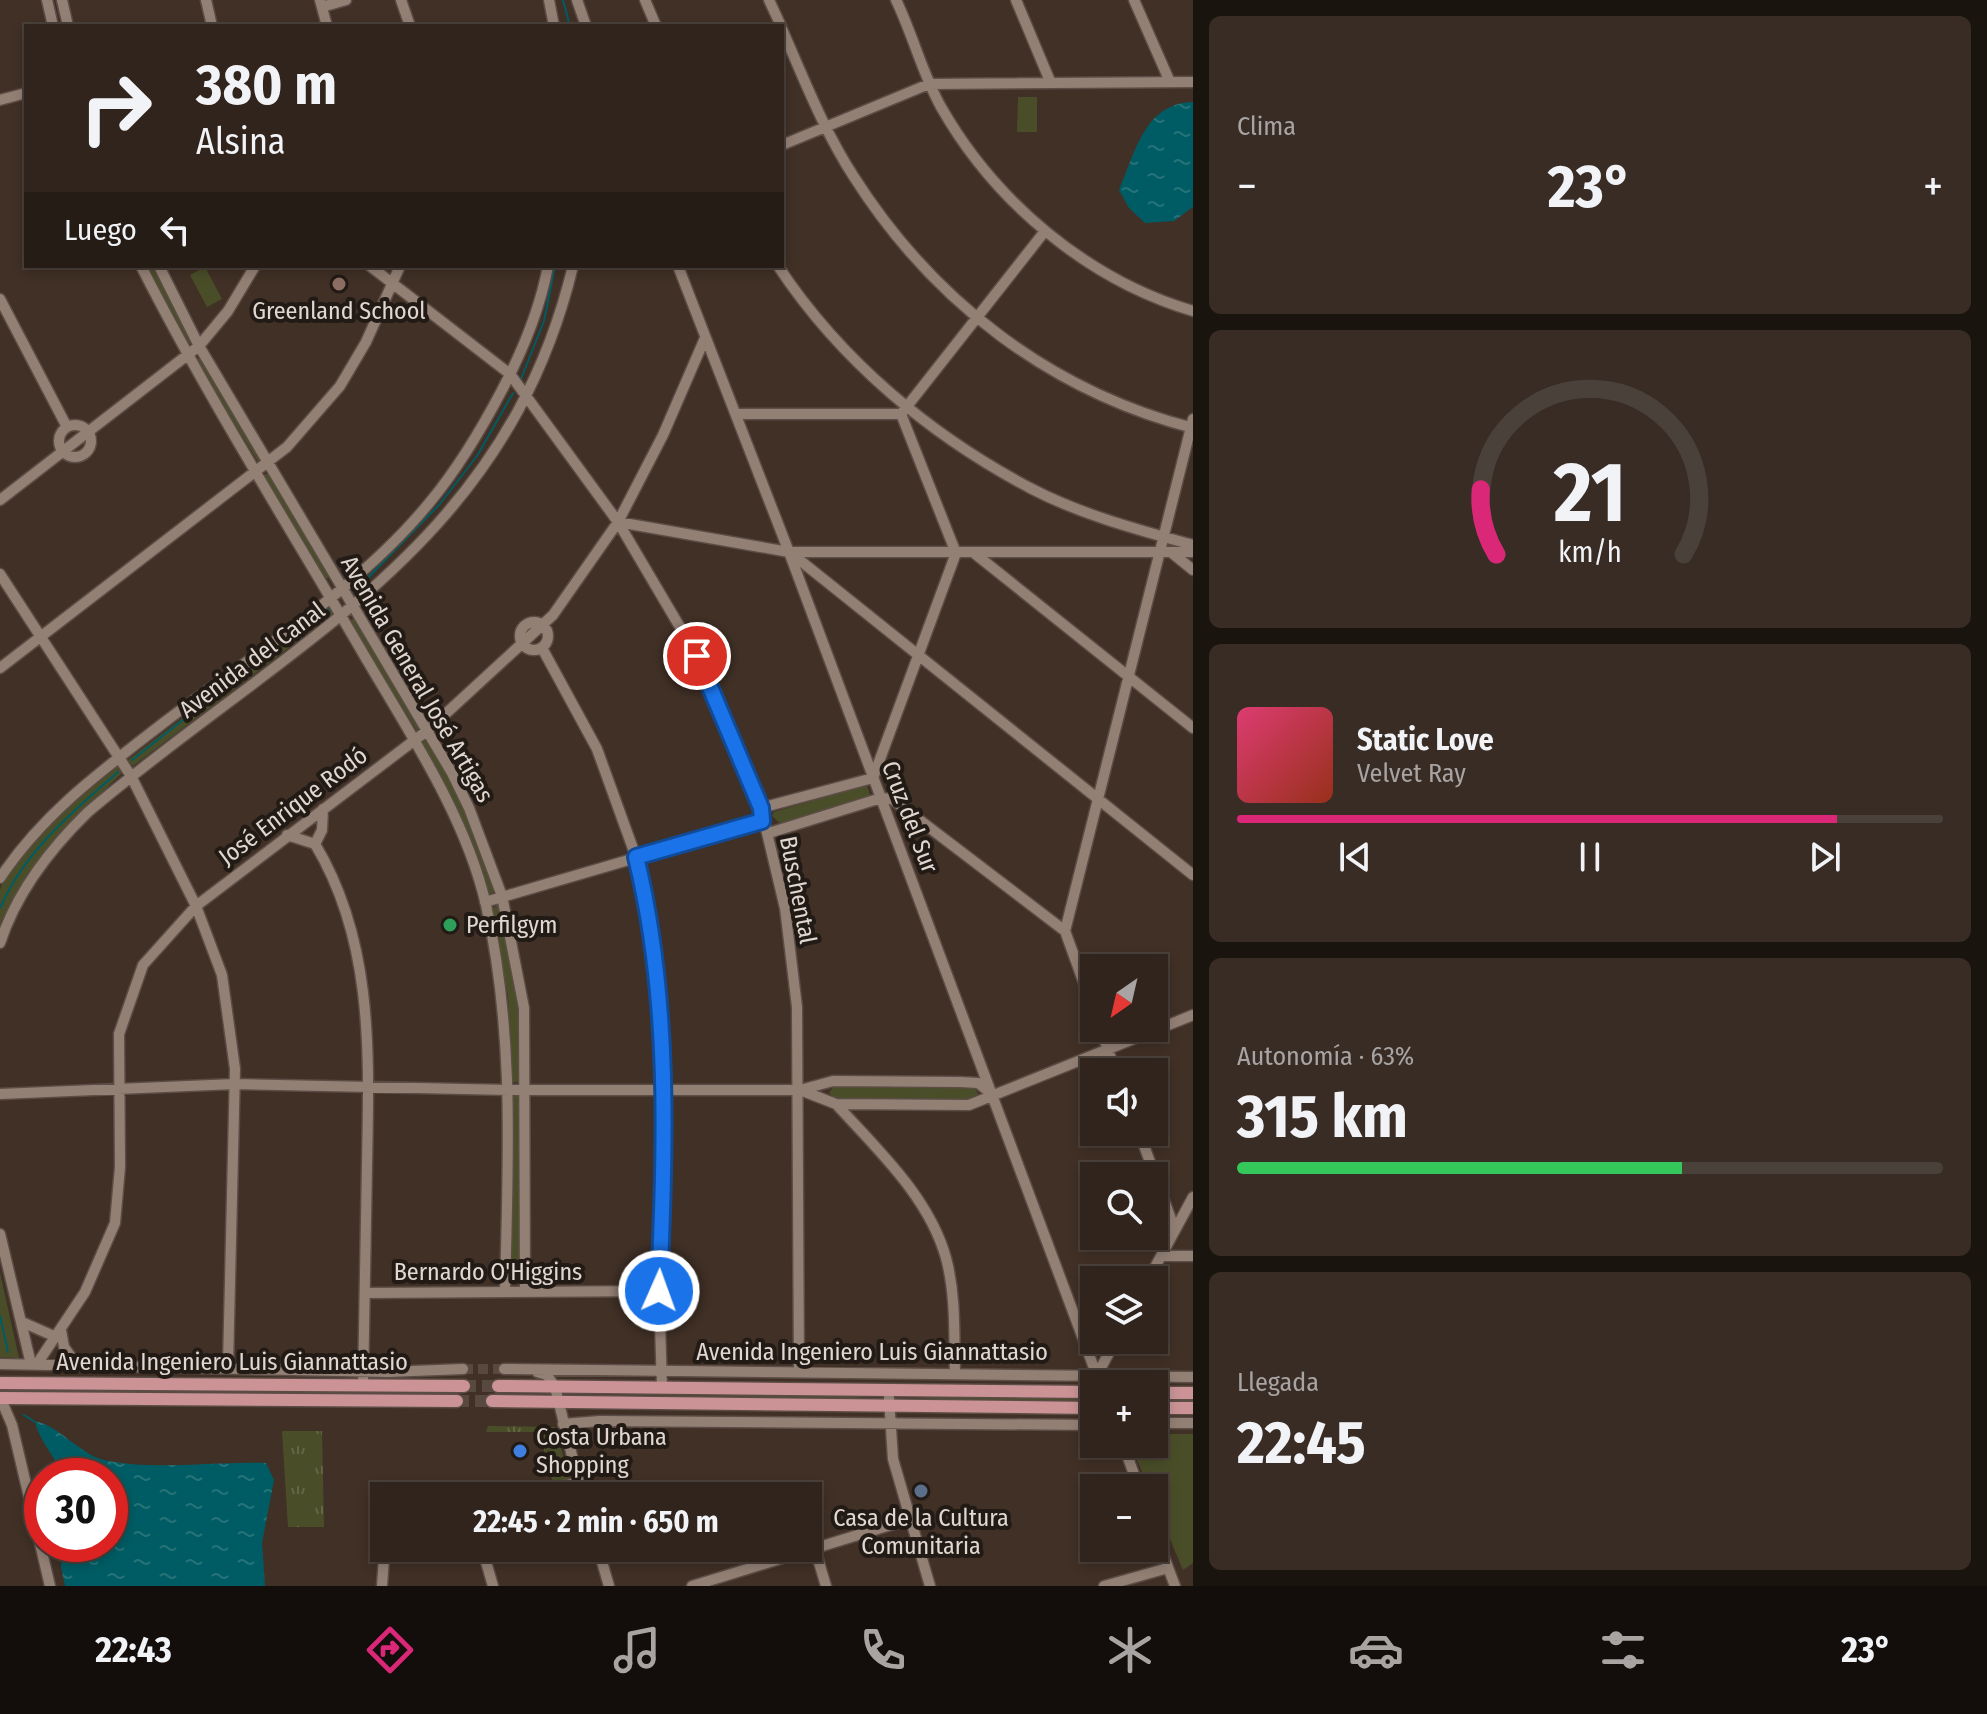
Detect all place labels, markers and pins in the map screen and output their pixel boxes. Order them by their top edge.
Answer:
marker: Greenland School [330,275,348,293]
place label: Greenland School [252,297,426,325]
pin [663,622,731,690]
place label: Perfilgym [466,911,557,939]
marker: Perfilgym [441,916,459,934]
place label: Costa Urbana Shopping [536,1423,667,1479]
marker: Costa Urbana Shopping [511,1442,529,1460]
marker: Casa de la Cultura Comunitaria [912,1482,930,1500]
place label: Casa de la Cultura Comunitaria [833,1504,1009,1560]

